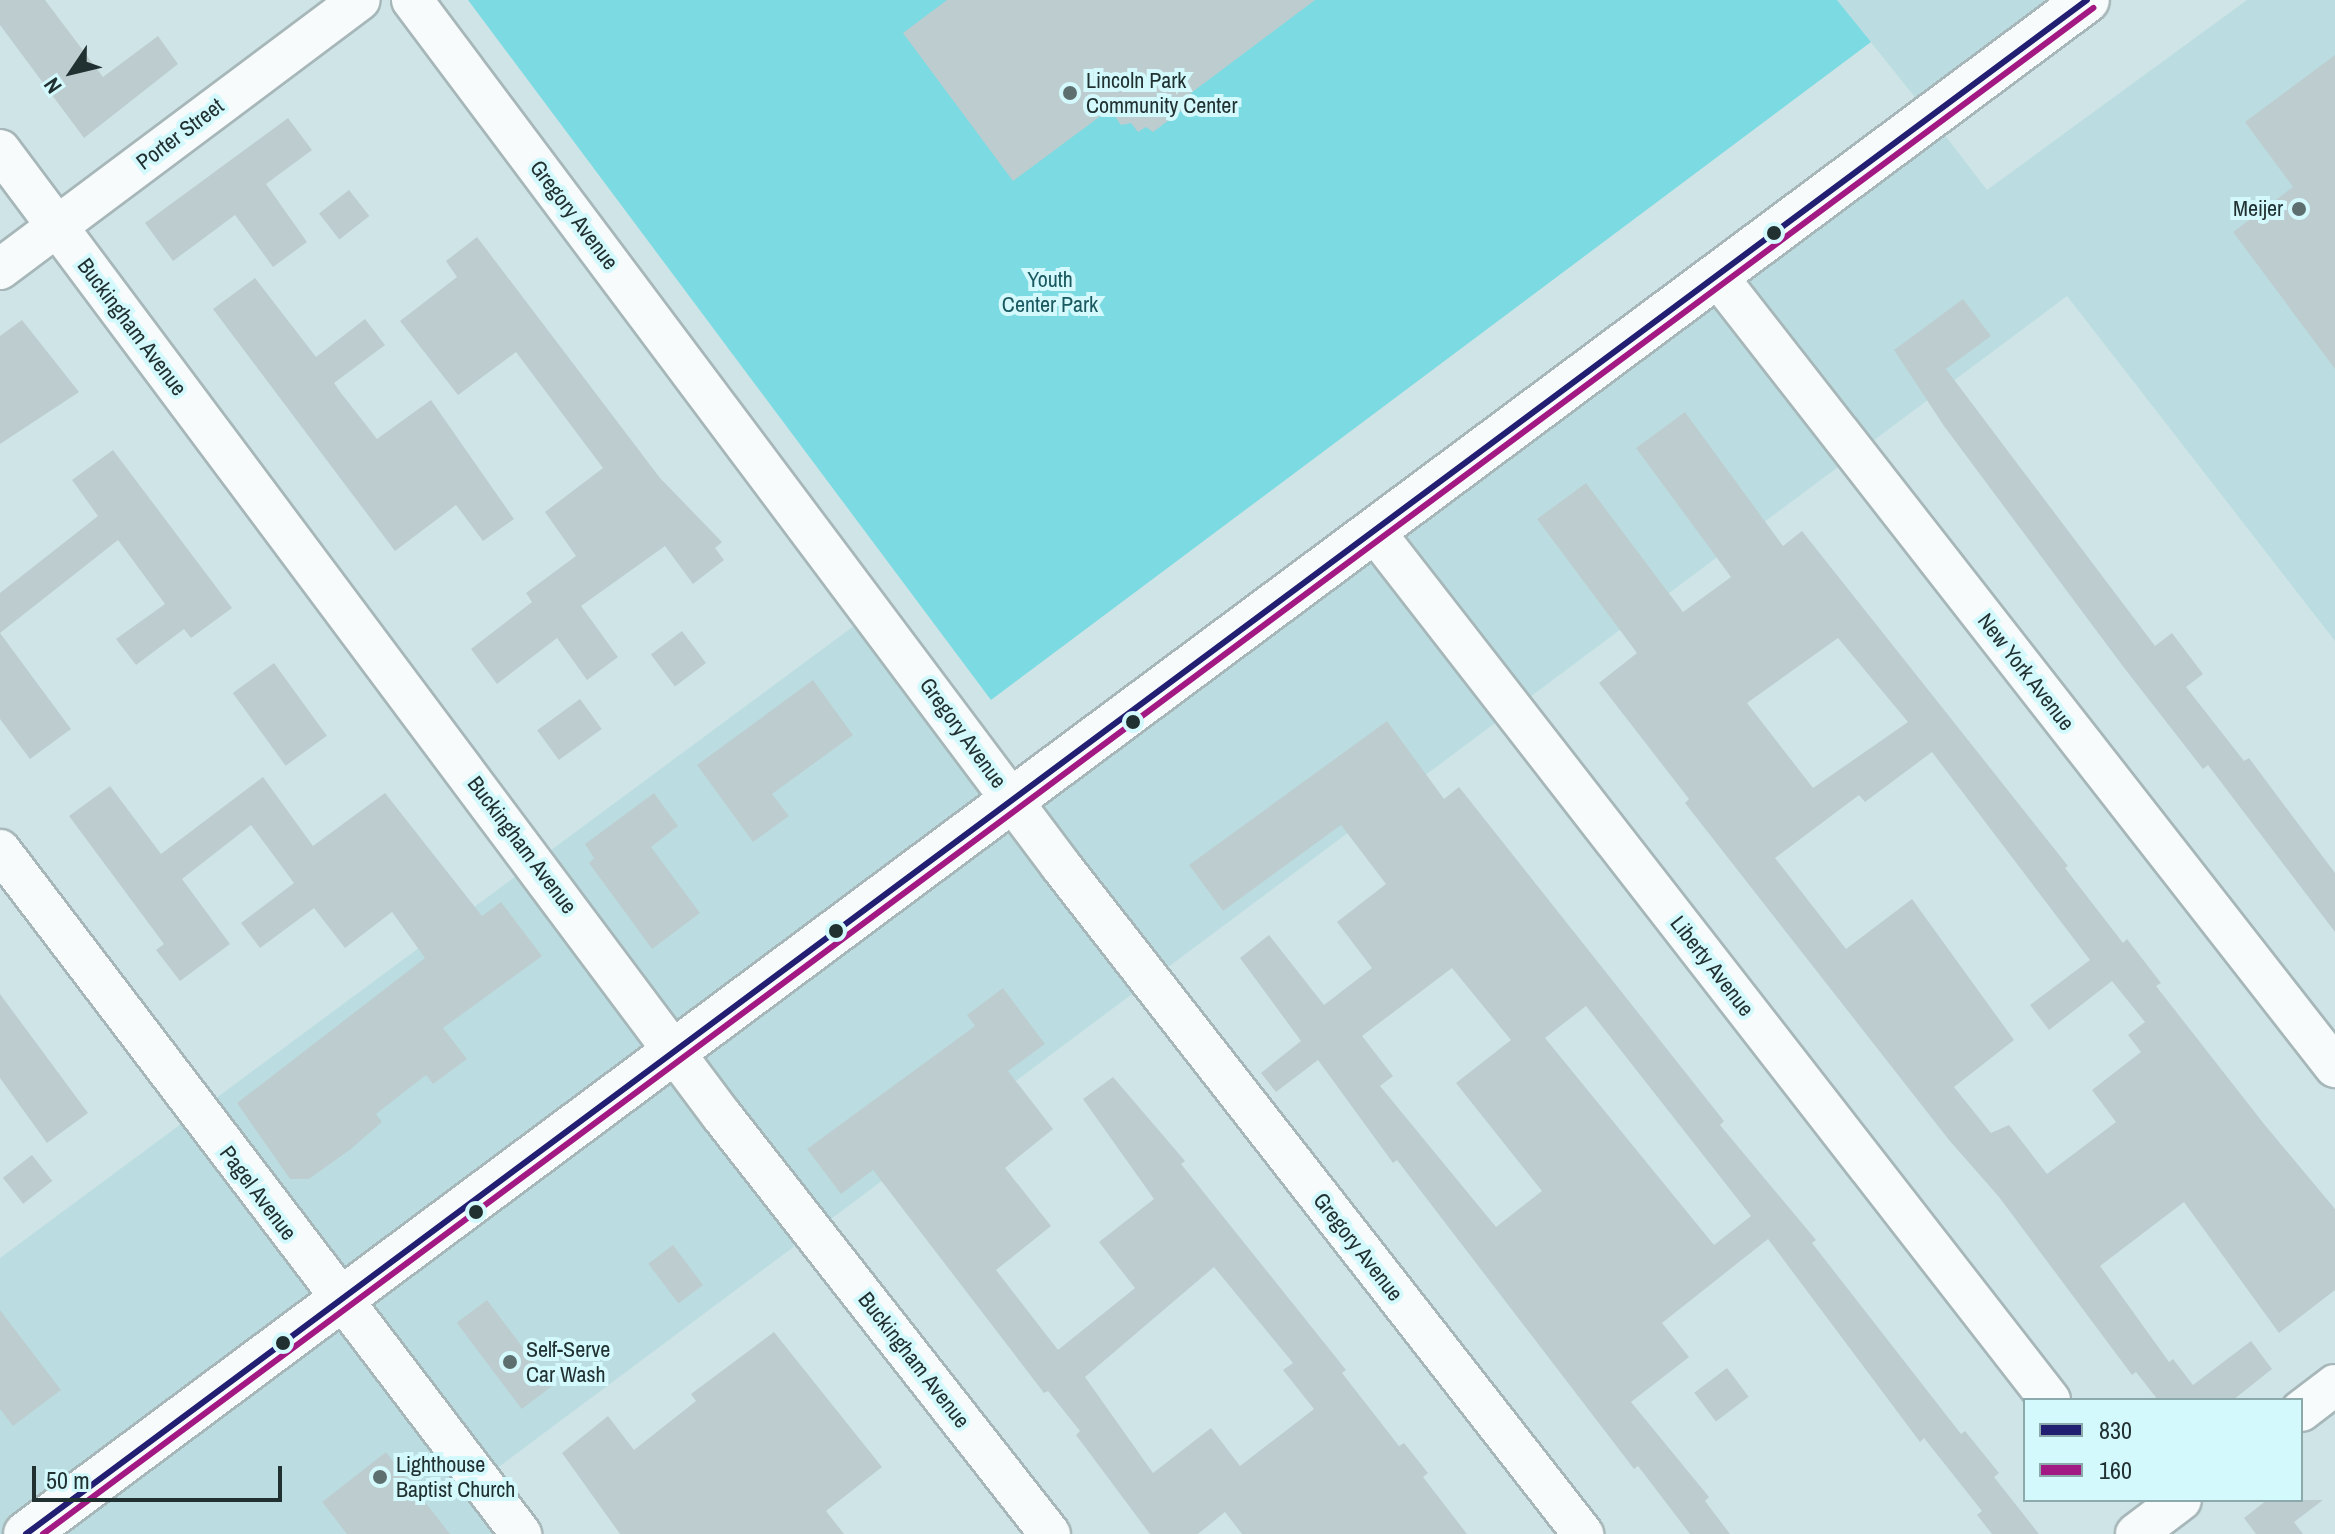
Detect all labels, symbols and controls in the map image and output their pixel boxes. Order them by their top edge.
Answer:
north arrow [32,32,112,112]
place label: Lincoln Park Community Center [1086,67,1237,118]
text: N [36,72,68,100]
marker: Lincoln Park Community Center [1061,84,1079,102]
street label: Porter Street [131,93,229,175]
street label: Gregory Avenue [524,155,624,275]
place label: Meijer [2233,196,2283,222]
marker: Meijer [2290,200,2308,218]
unlabelled marker [1766,225,1782,241]
street label: Buckingham Avenue [71,253,193,401]
park label: Youth Center Park [1002,266,1098,318]
street label: New York Avenue [1972,608,2080,736]
street label: Gregory Avenue [914,672,1012,794]
unlabelled marker [1125,714,1141,730]
street label: Buckingham Avenue [461,771,583,919]
street label: Liberty Avenue [1664,910,1760,1022]
unlabelled marker [828,923,844,939]
street label: Pagel Avenue [214,1140,302,1246]
street label: Gregory Avenue [1307,1187,1409,1307]
unlabelled marker [468,1204,484,1220]
street label: Buckingham Avenue [852,1286,976,1434]
unlabelled marker [275,1335,291,1351]
place label: Self-Serve Car Wash [526,1336,610,1388]
marker: Self-Serve Car Wash [501,1353,519,1371]
legend [2023,1398,2303,1502]
text: 830 [2099,1414,2132,1446]
scale bar [36,1450,286,1500]
place label: Lighthouse Baptist Church [396,1451,515,1502]
text: 160 [2099,1454,2132,1486]
text: 50 m [46,1464,90,1496]
marker: Lighthouse Baptist Church [371,1468,389,1486]

